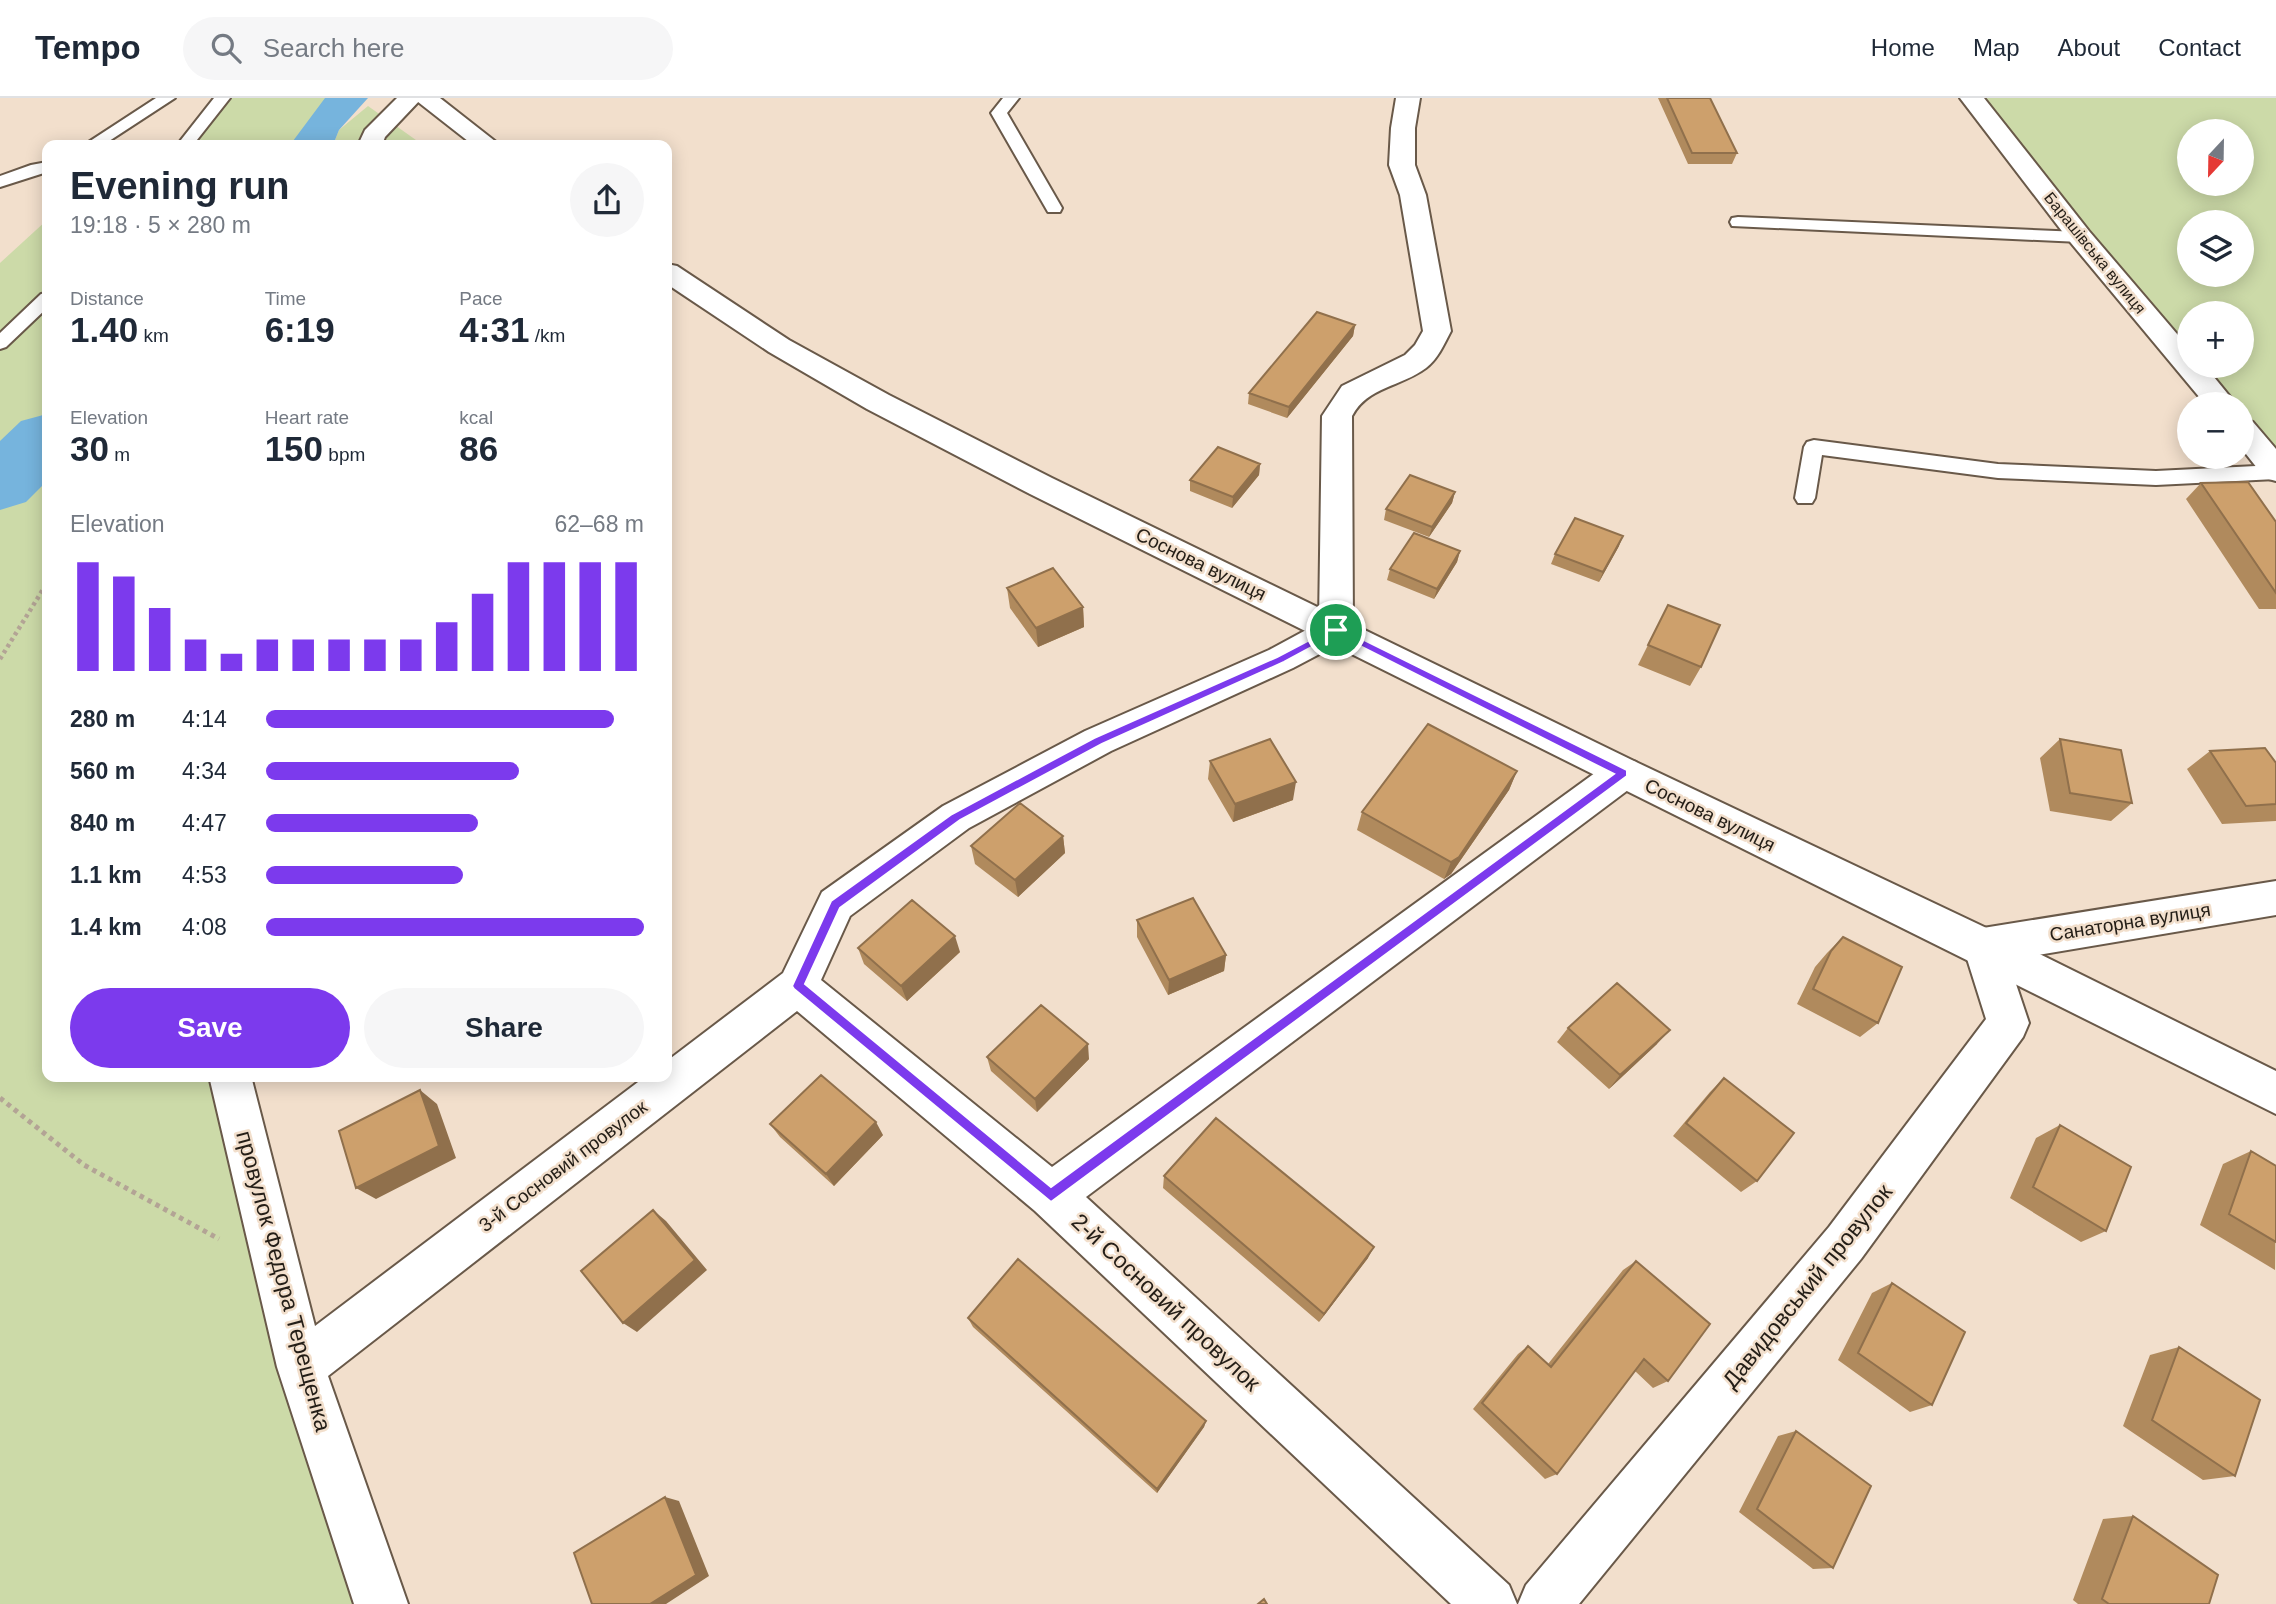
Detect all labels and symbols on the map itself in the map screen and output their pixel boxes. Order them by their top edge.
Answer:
north arrow [2177,119,2254,196]
street label: Барашівська вулиця [2041,189,2149,317]
street label: Соснова вулиця [1132,523,1270,605]
pin [1306,600,1366,660]
street label: Соснова вулиця [1641,774,1779,856]
street label: Санаторна вулиця [2048,899,2212,945]
street label: 3-й Сосновий провулок [475,1096,652,1236]
street label: провулок Федора Терещенка [231,1128,337,1434]
street label: Давидовський провулок [1717,1178,1898,1393]
street label: 2-й Сосновий провулок [1067,1208,1266,1397]

